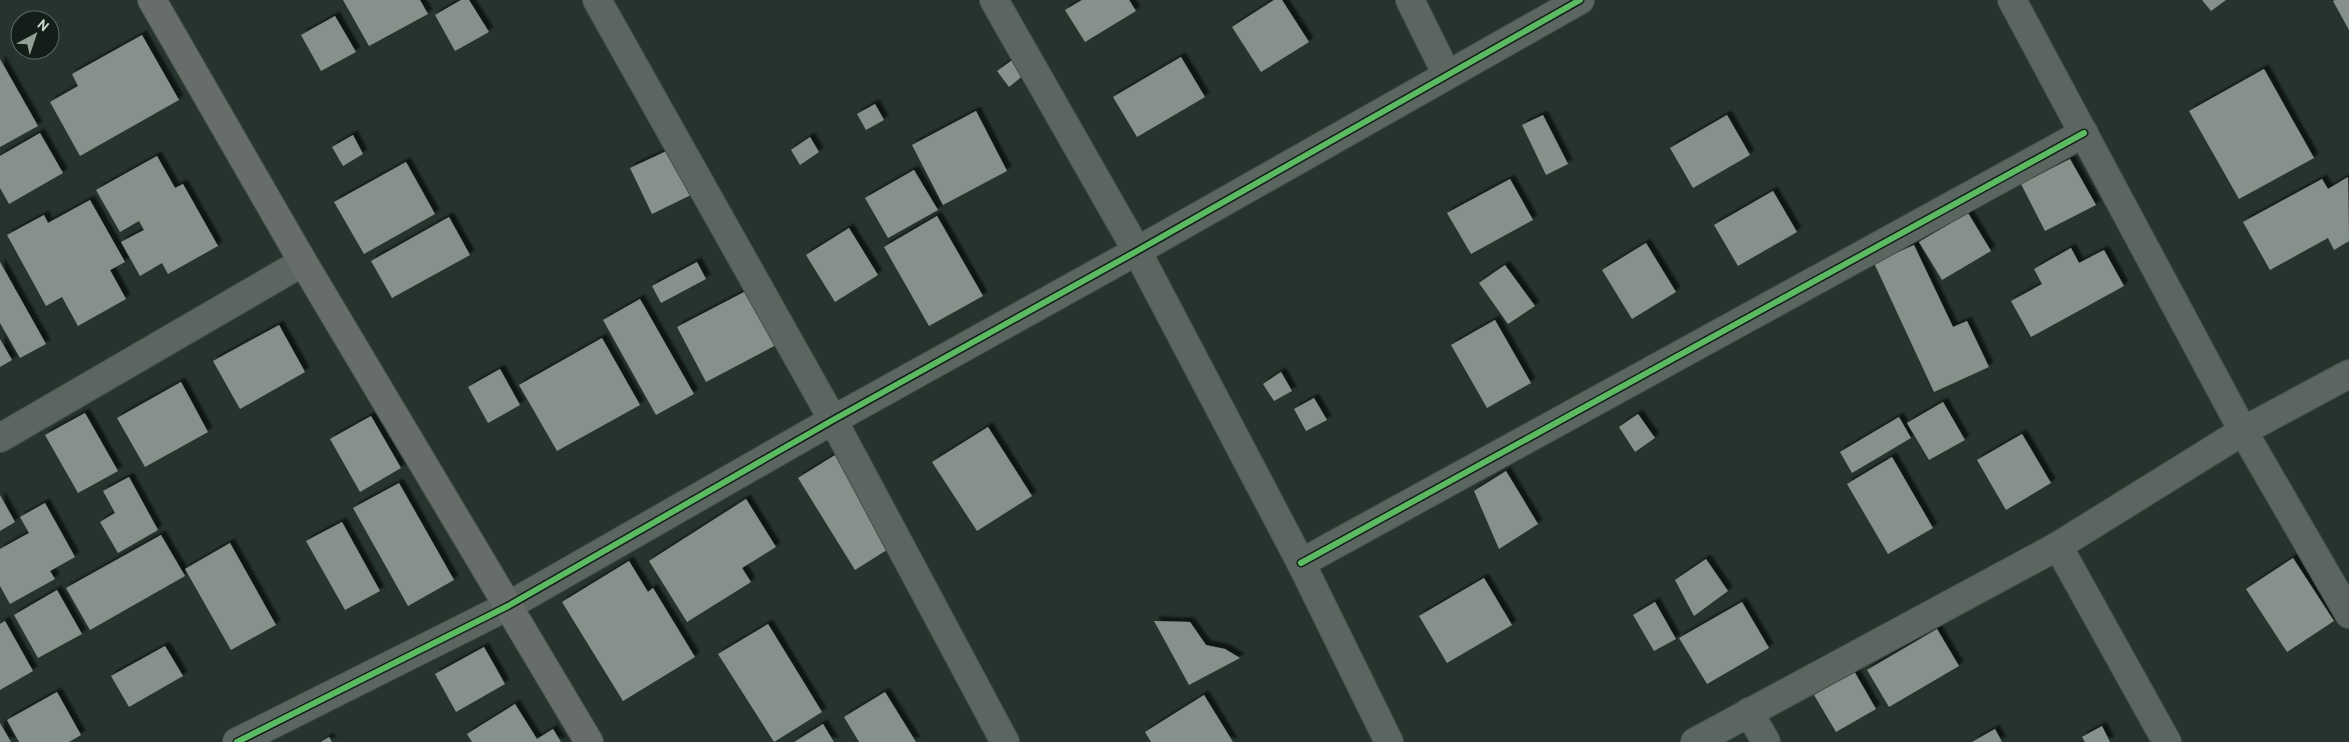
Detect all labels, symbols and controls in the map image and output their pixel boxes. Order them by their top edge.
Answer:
north arrow [10,10,60,60]
text: N [33,16,52,36]

